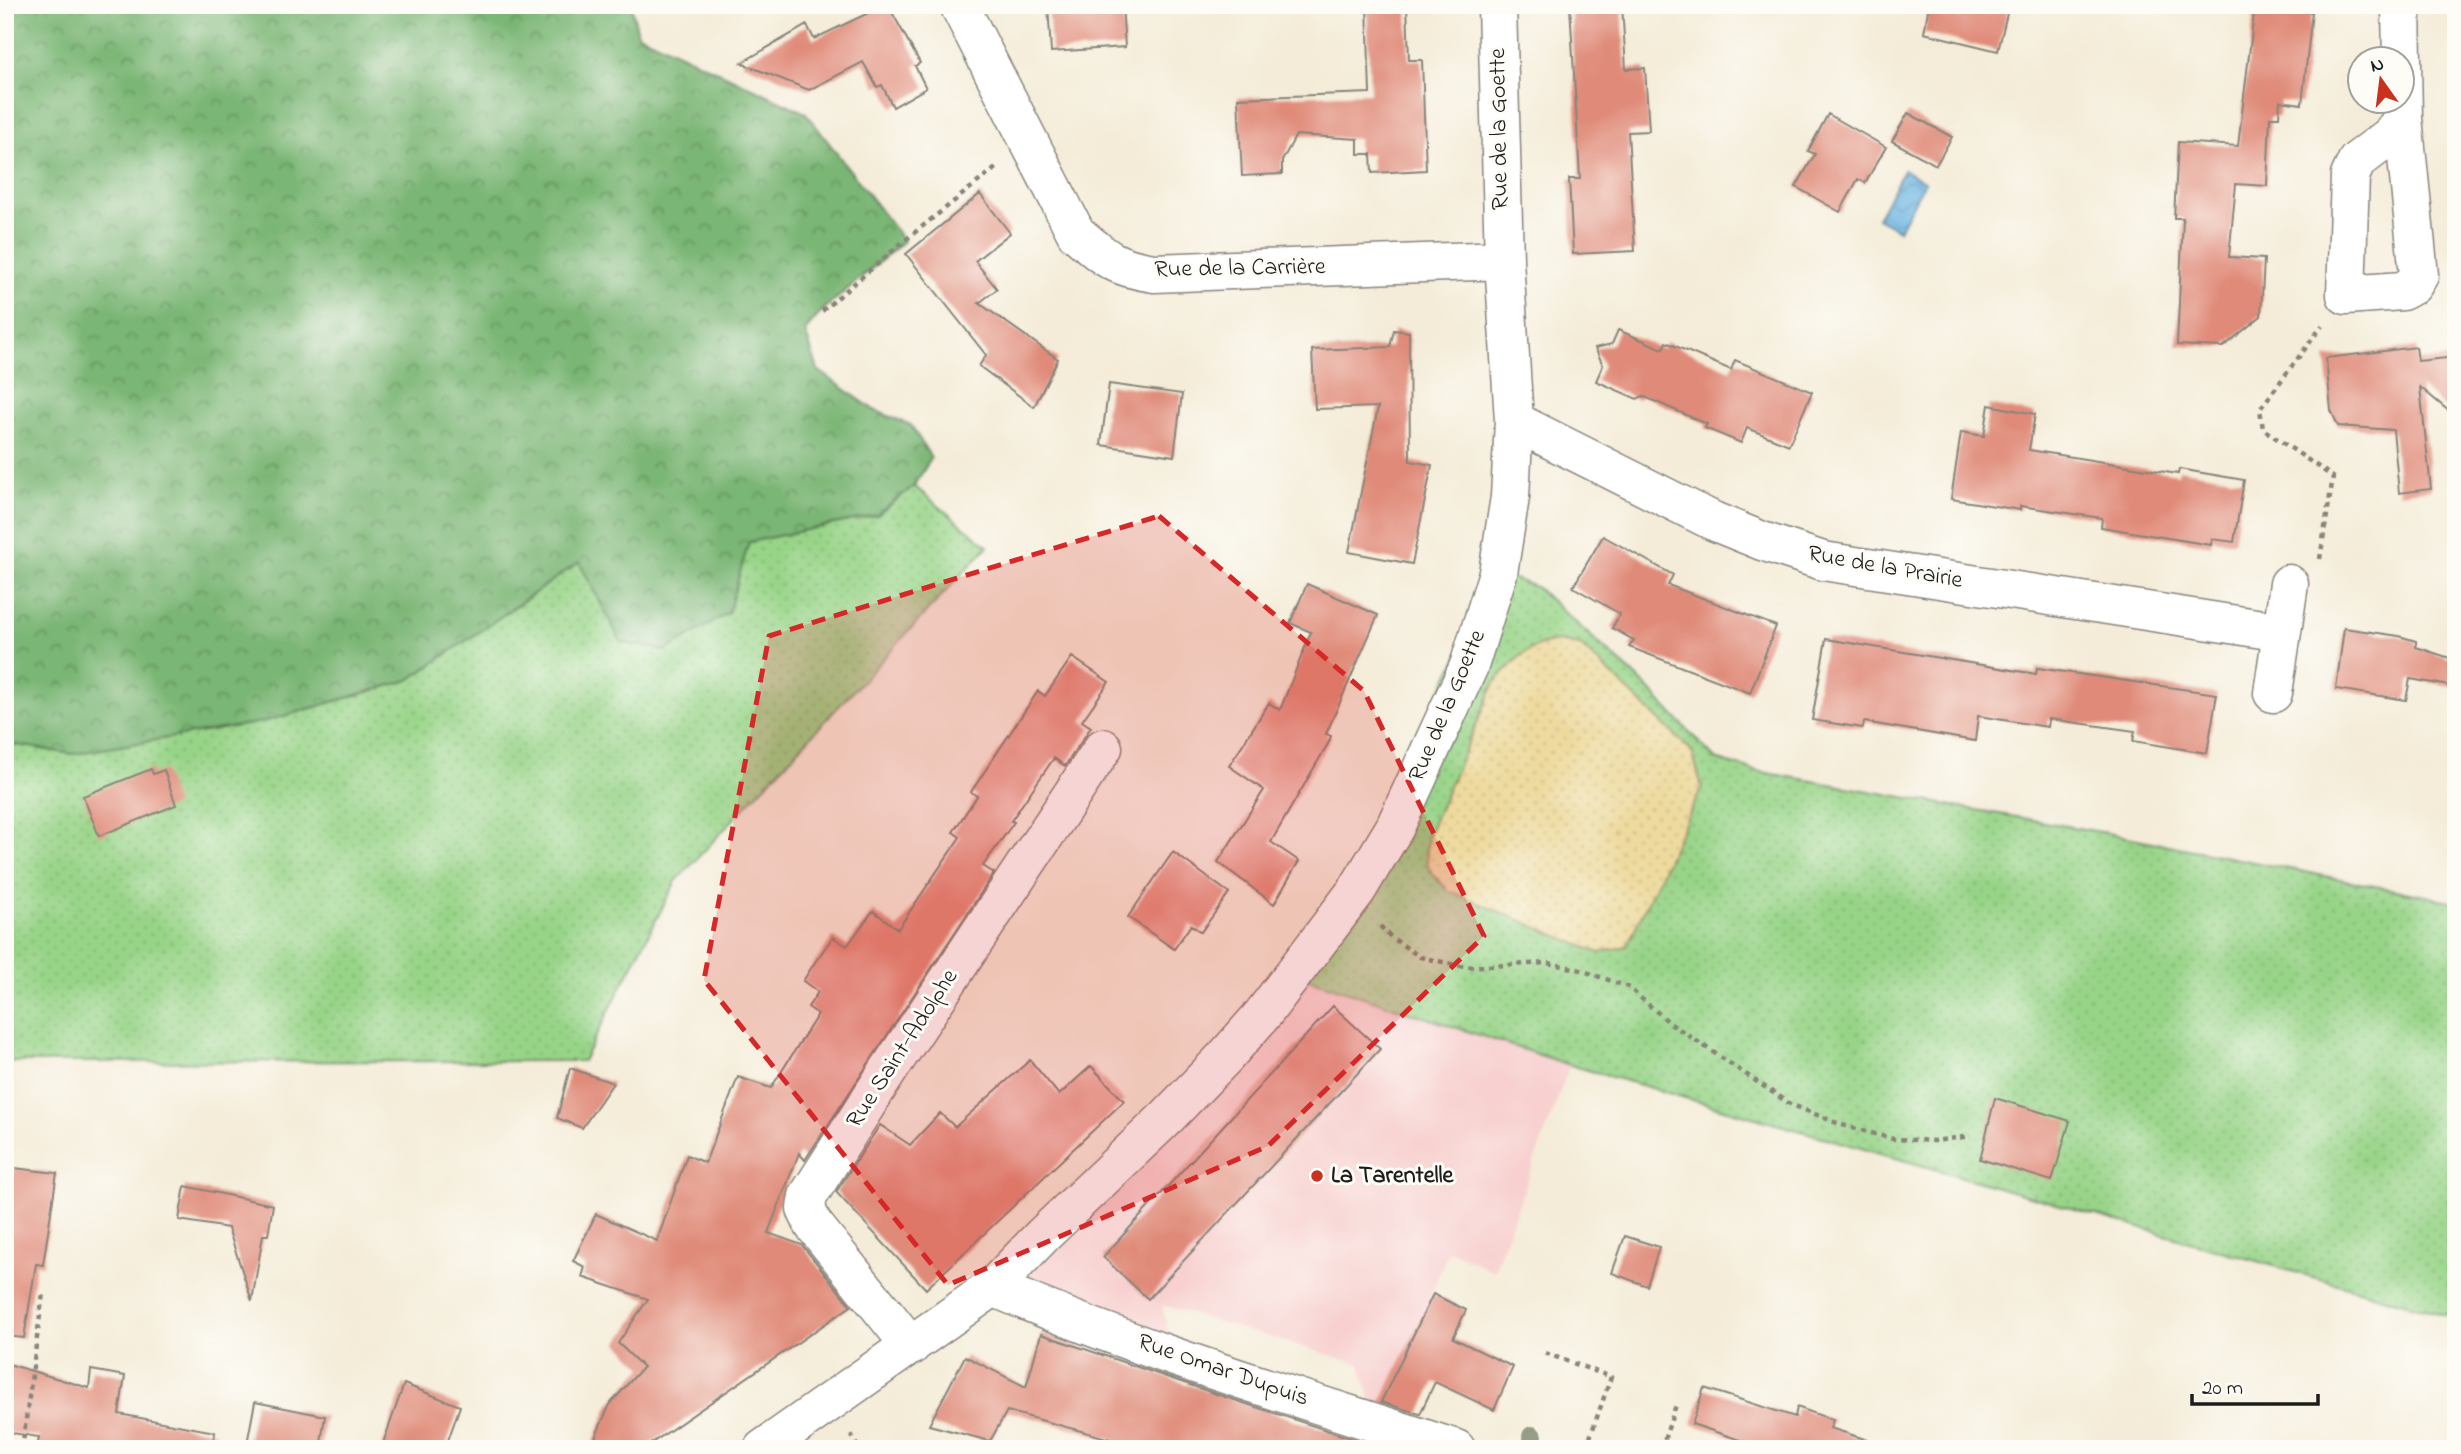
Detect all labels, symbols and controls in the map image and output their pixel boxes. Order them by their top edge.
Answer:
north arrow [2346,46,2416,116]
street label: Rue de la Goette [1481,47,1519,210]
text: N [2368,51,2387,81]
street label: Rue de la Carrière [1154,250,1326,288]
street label: Rue de la Prairie [1805,537,1965,599]
street label: Rue de la Goette [1400,624,1496,787]
street label: Rue Saint-Adolphe [838,962,968,1136]
place label: La Tarentelle [1331,1159,1454,1194]
marker: La Tarentelle [1309,1168,1325,1184]
street label: Rue Omar Dupuis [1133,1325,1313,1417]
scale bar [2192,1363,2318,1407]
text: 20 m [2202,1374,2243,1404]

